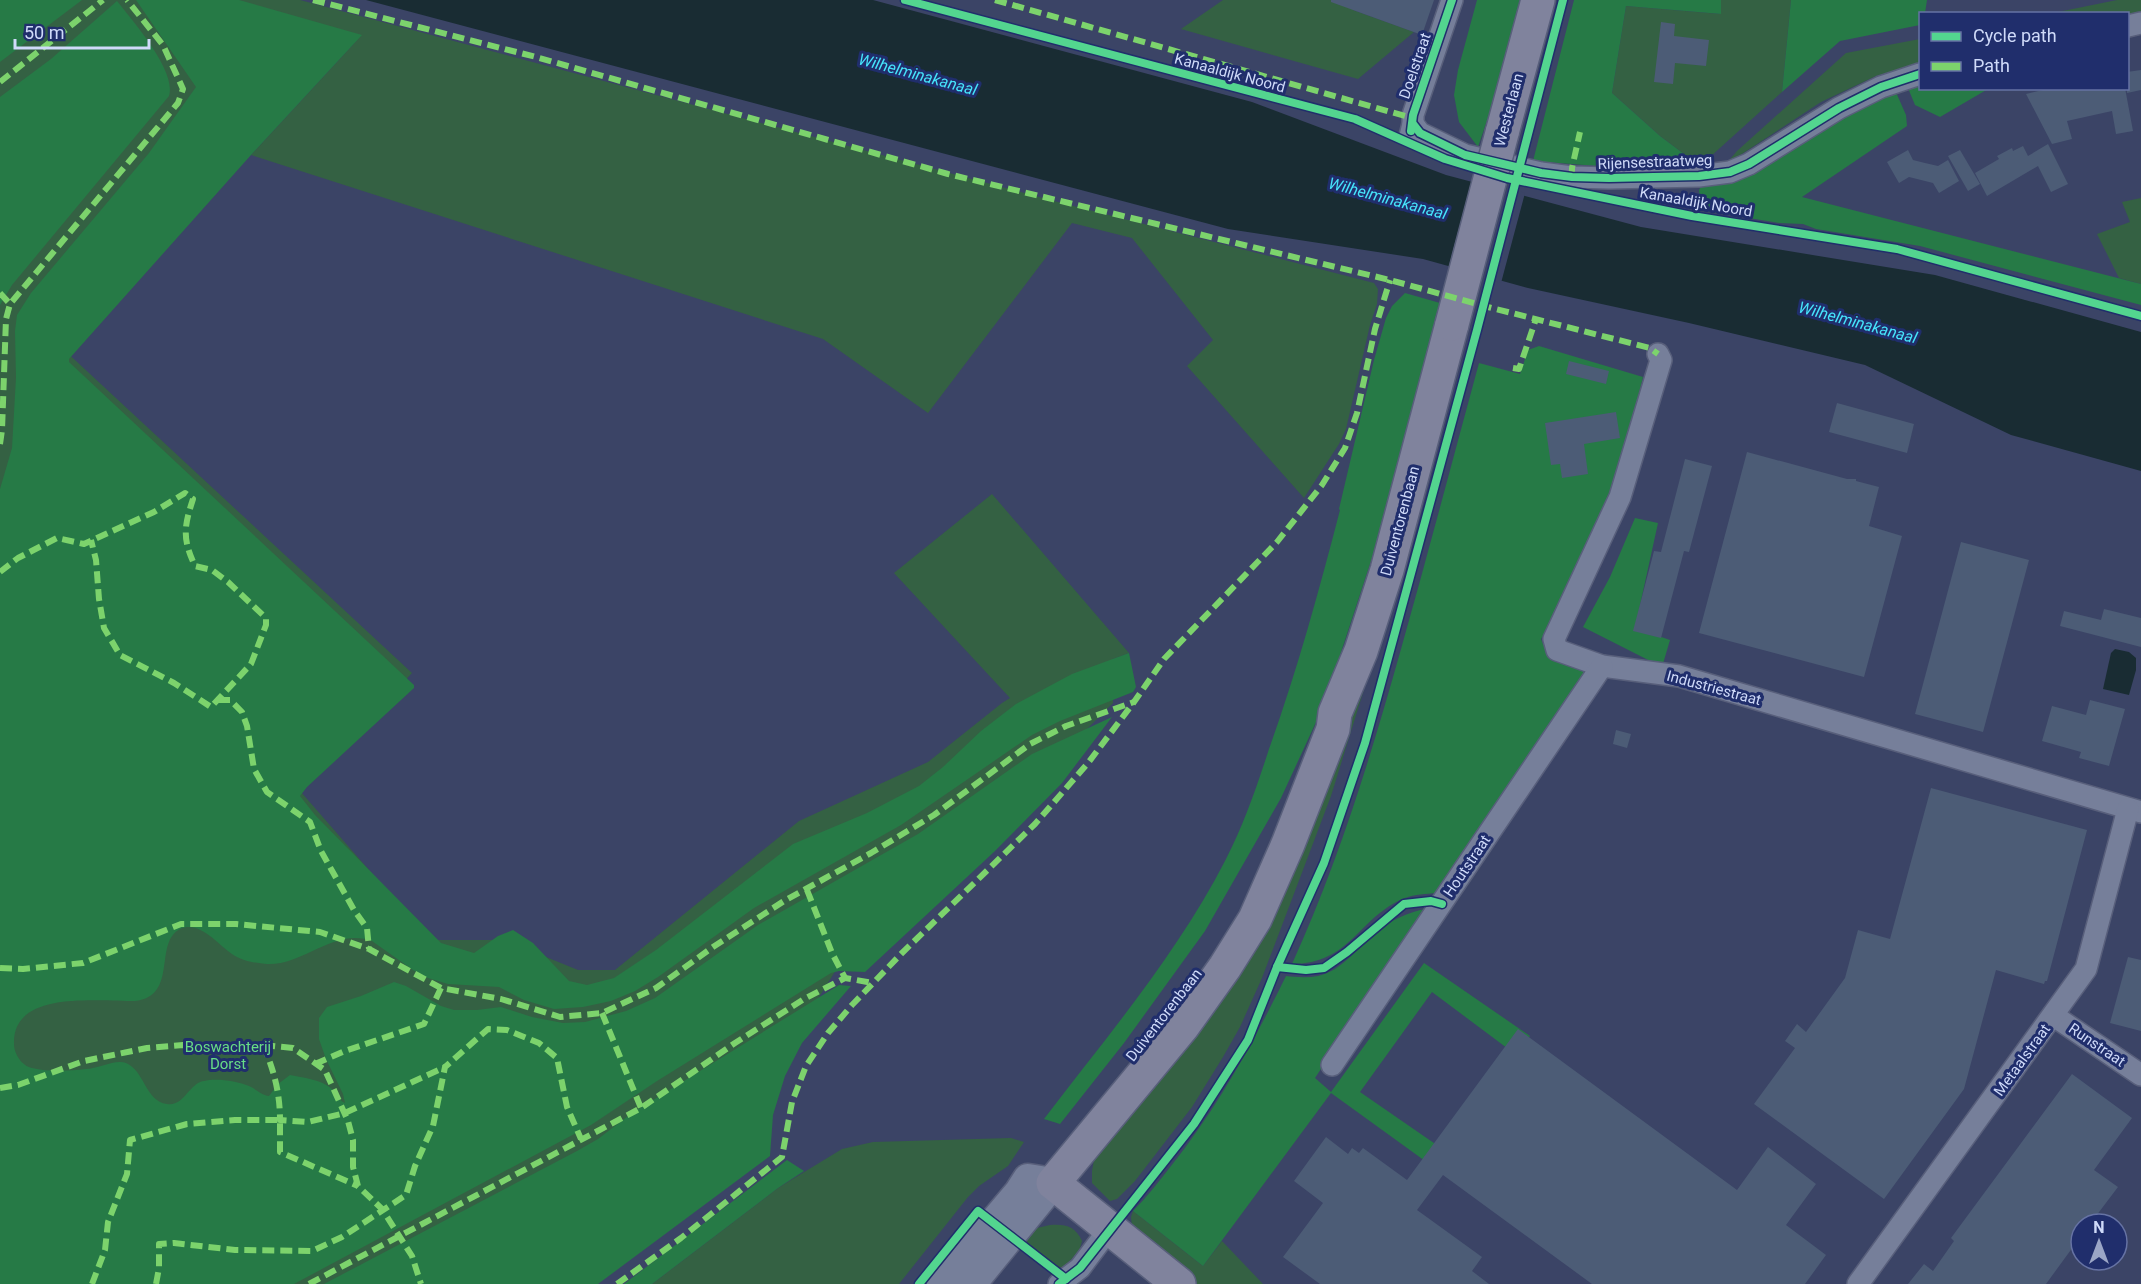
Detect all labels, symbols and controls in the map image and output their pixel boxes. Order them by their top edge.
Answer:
scale bar [15,12,148,50]
legend [1919,12,2129,90]
text: 50 m [24,22,64,43]
text: Cycle path [1973,25,2057,46]
street label: Doelstraat [1395,31,1435,101]
water label: Wilhelminakanaal [857,50,979,99]
street label: Kanaaldijk Noord [1173,50,1287,96]
text: Path [1973,55,2010,76]
street label: Westerlaan [1491,71,1527,149]
street label: Rijensestraatweg [1597,151,1713,173]
water label: Wilhelminakanaal [1327,174,1449,223]
street label: Kanaaldijk Noord [1638,183,1754,221]
water label: Wilhelminakanaal [1797,298,1919,347]
street label: Duiventorenbaan [1377,464,1423,578]
street label: Industriestraat [1665,667,1763,709]
street label: Houtstraat [1440,831,1494,901]
street label: Duiventorenbaan [1122,965,1206,1065]
street label: Metaalstraat [1990,1020,2054,1100]
street label: Runstraat [2065,1020,2129,1071]
park label: Boswachterij Dorst [185,1038,271,1073]
north arrow [2069,1212,2129,1272]
text: N [2093,1218,2105,1237]

